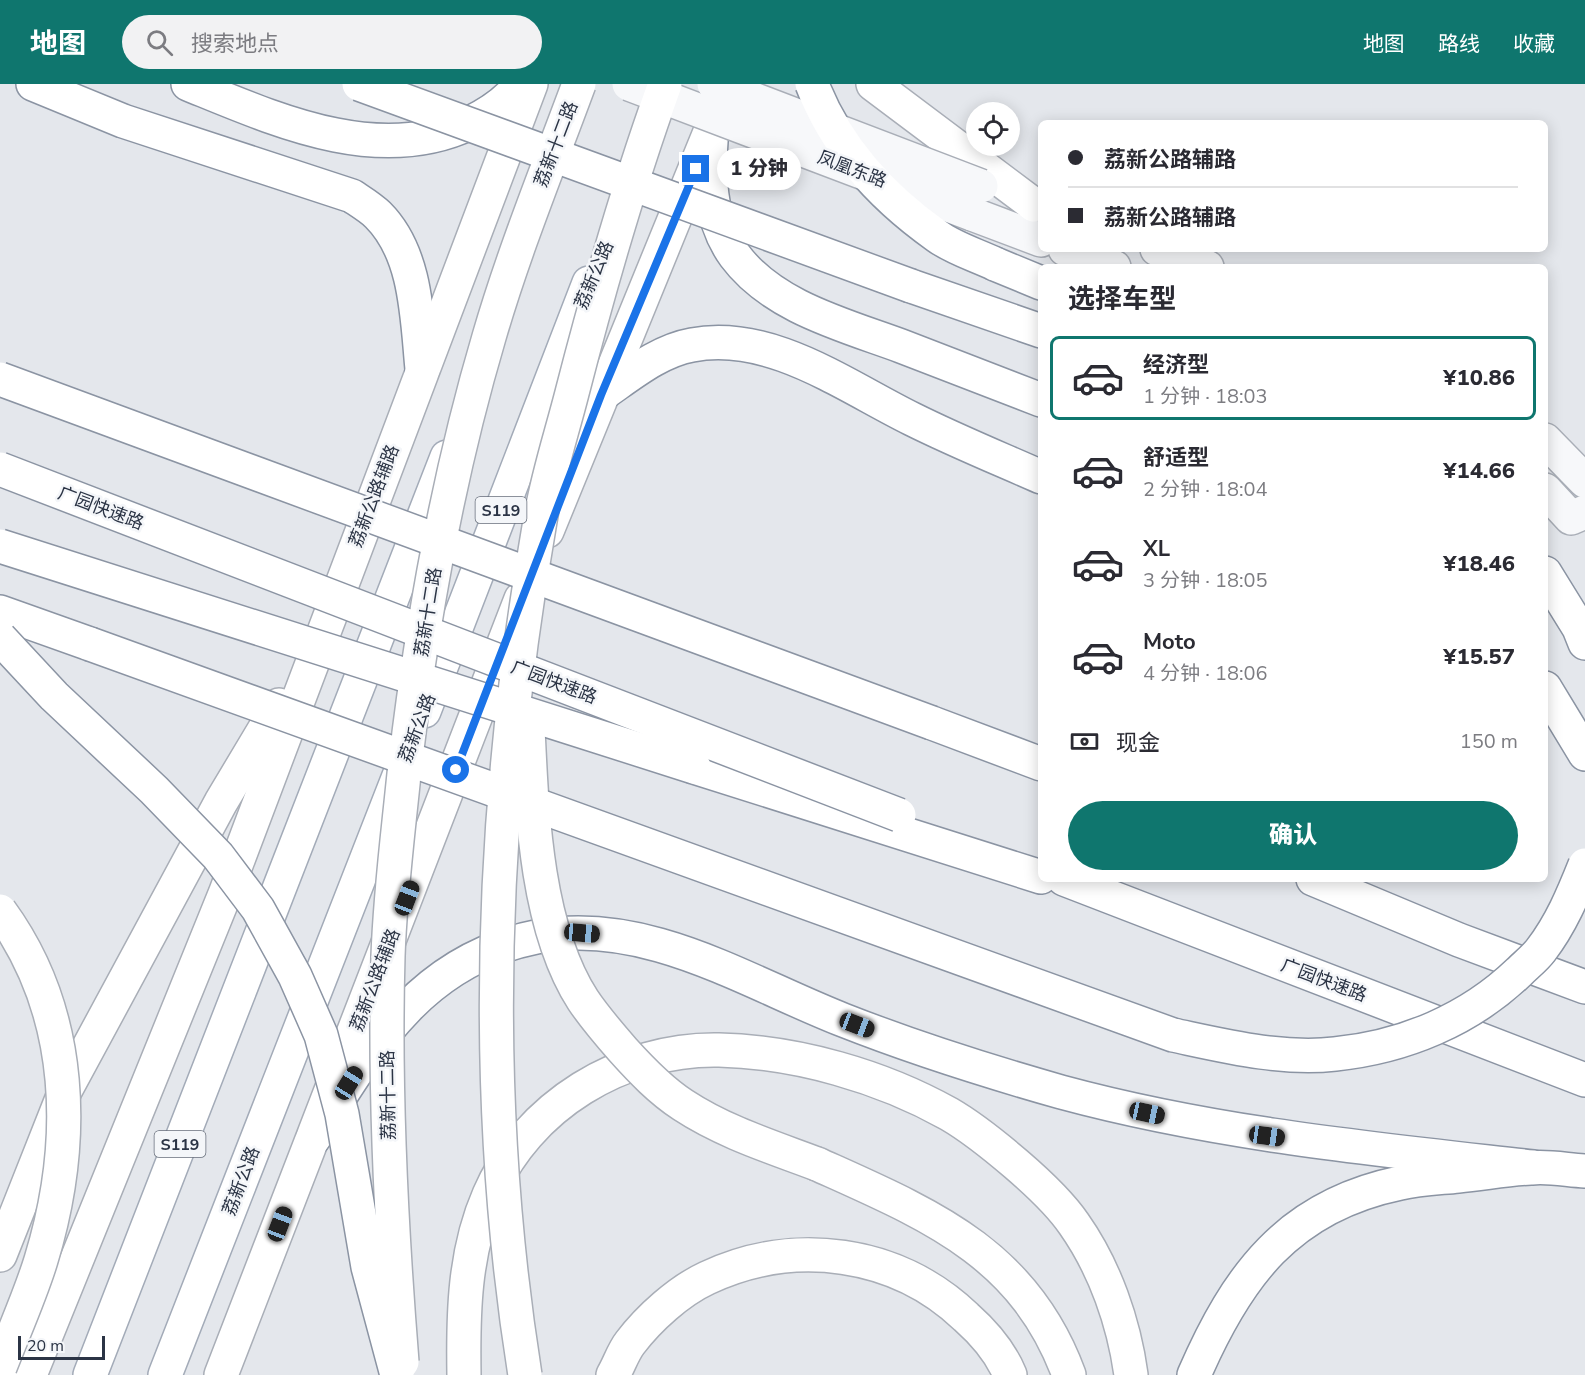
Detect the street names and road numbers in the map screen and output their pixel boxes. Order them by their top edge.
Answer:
street label: 荔新十二路 [529,98,583,190]
street label: 凤凰东路 [814,145,890,193]
street label: 荔新公路 [569,237,619,313]
street label: 荔新公路辅路 [343,441,405,551]
street label: 广园快速路 [55,481,147,535]
road number: S119 [476,497,526,523]
street label: 荔新十二路 [409,566,447,658]
street label: 广园快速路 [508,655,600,709]
street label: 荔新公路 [393,690,441,766]
street label: 荔新公路辅路 [344,925,406,1035]
street label: 广园快速路 [1278,953,1370,1007]
street label: 荔新十二路 [375,1050,401,1140]
road number: S119 [154,1131,206,1157]
street label: 荔新公路 [217,1143,265,1219]

